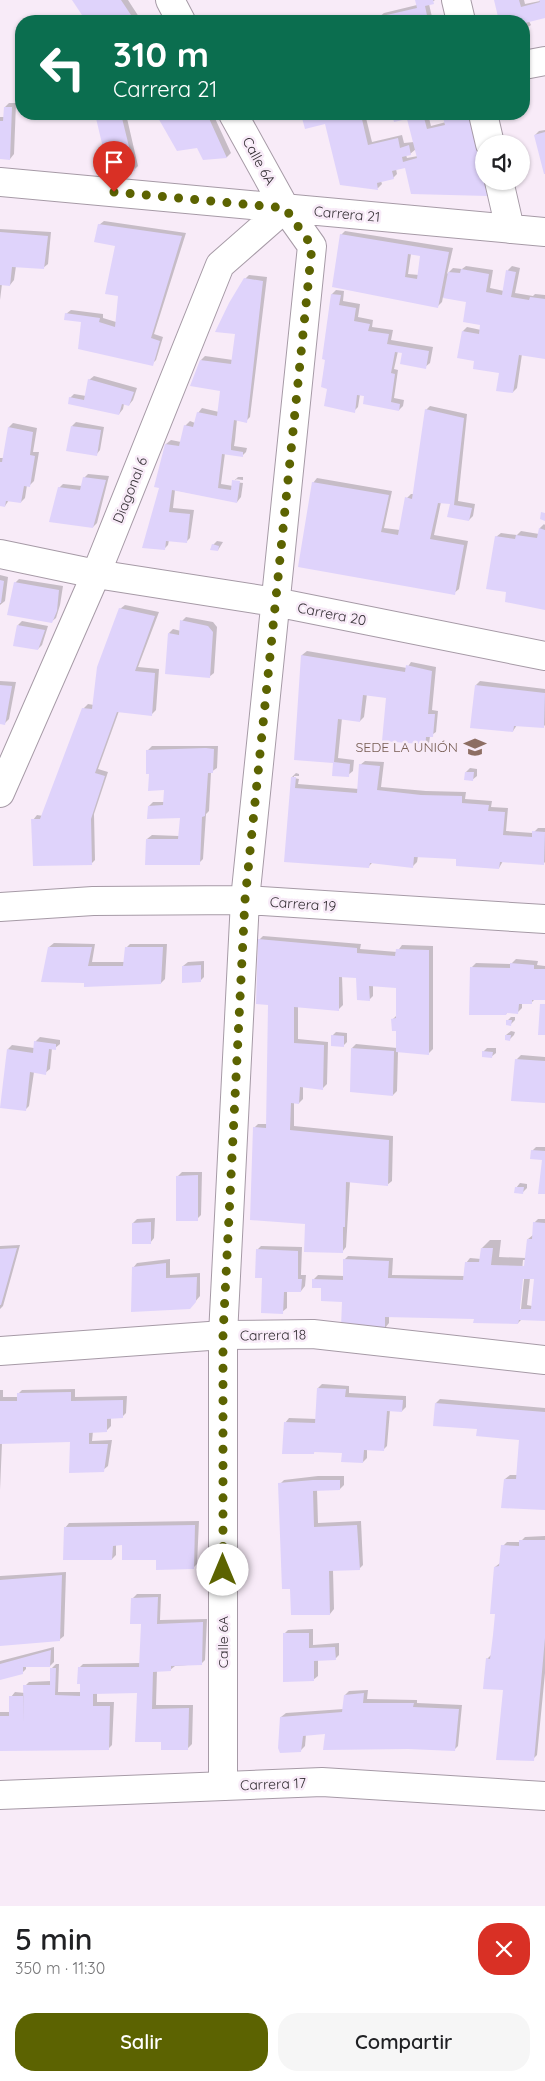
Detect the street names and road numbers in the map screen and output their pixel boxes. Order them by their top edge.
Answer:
street label: Calle 6A [238,134,280,188]
street label: Carrera 21 [313,202,381,226]
street label: Diagonal 6 [109,454,152,526]
street label: Carrera 20 [296,599,368,629]
street label: Carrera 19 [269,893,337,915]
street label: Carrera 18 [240,1325,306,1345]
street label: Calle 6A [214,1616,232,1668]
street label: Carrera 17 [240,1774,306,1794]

